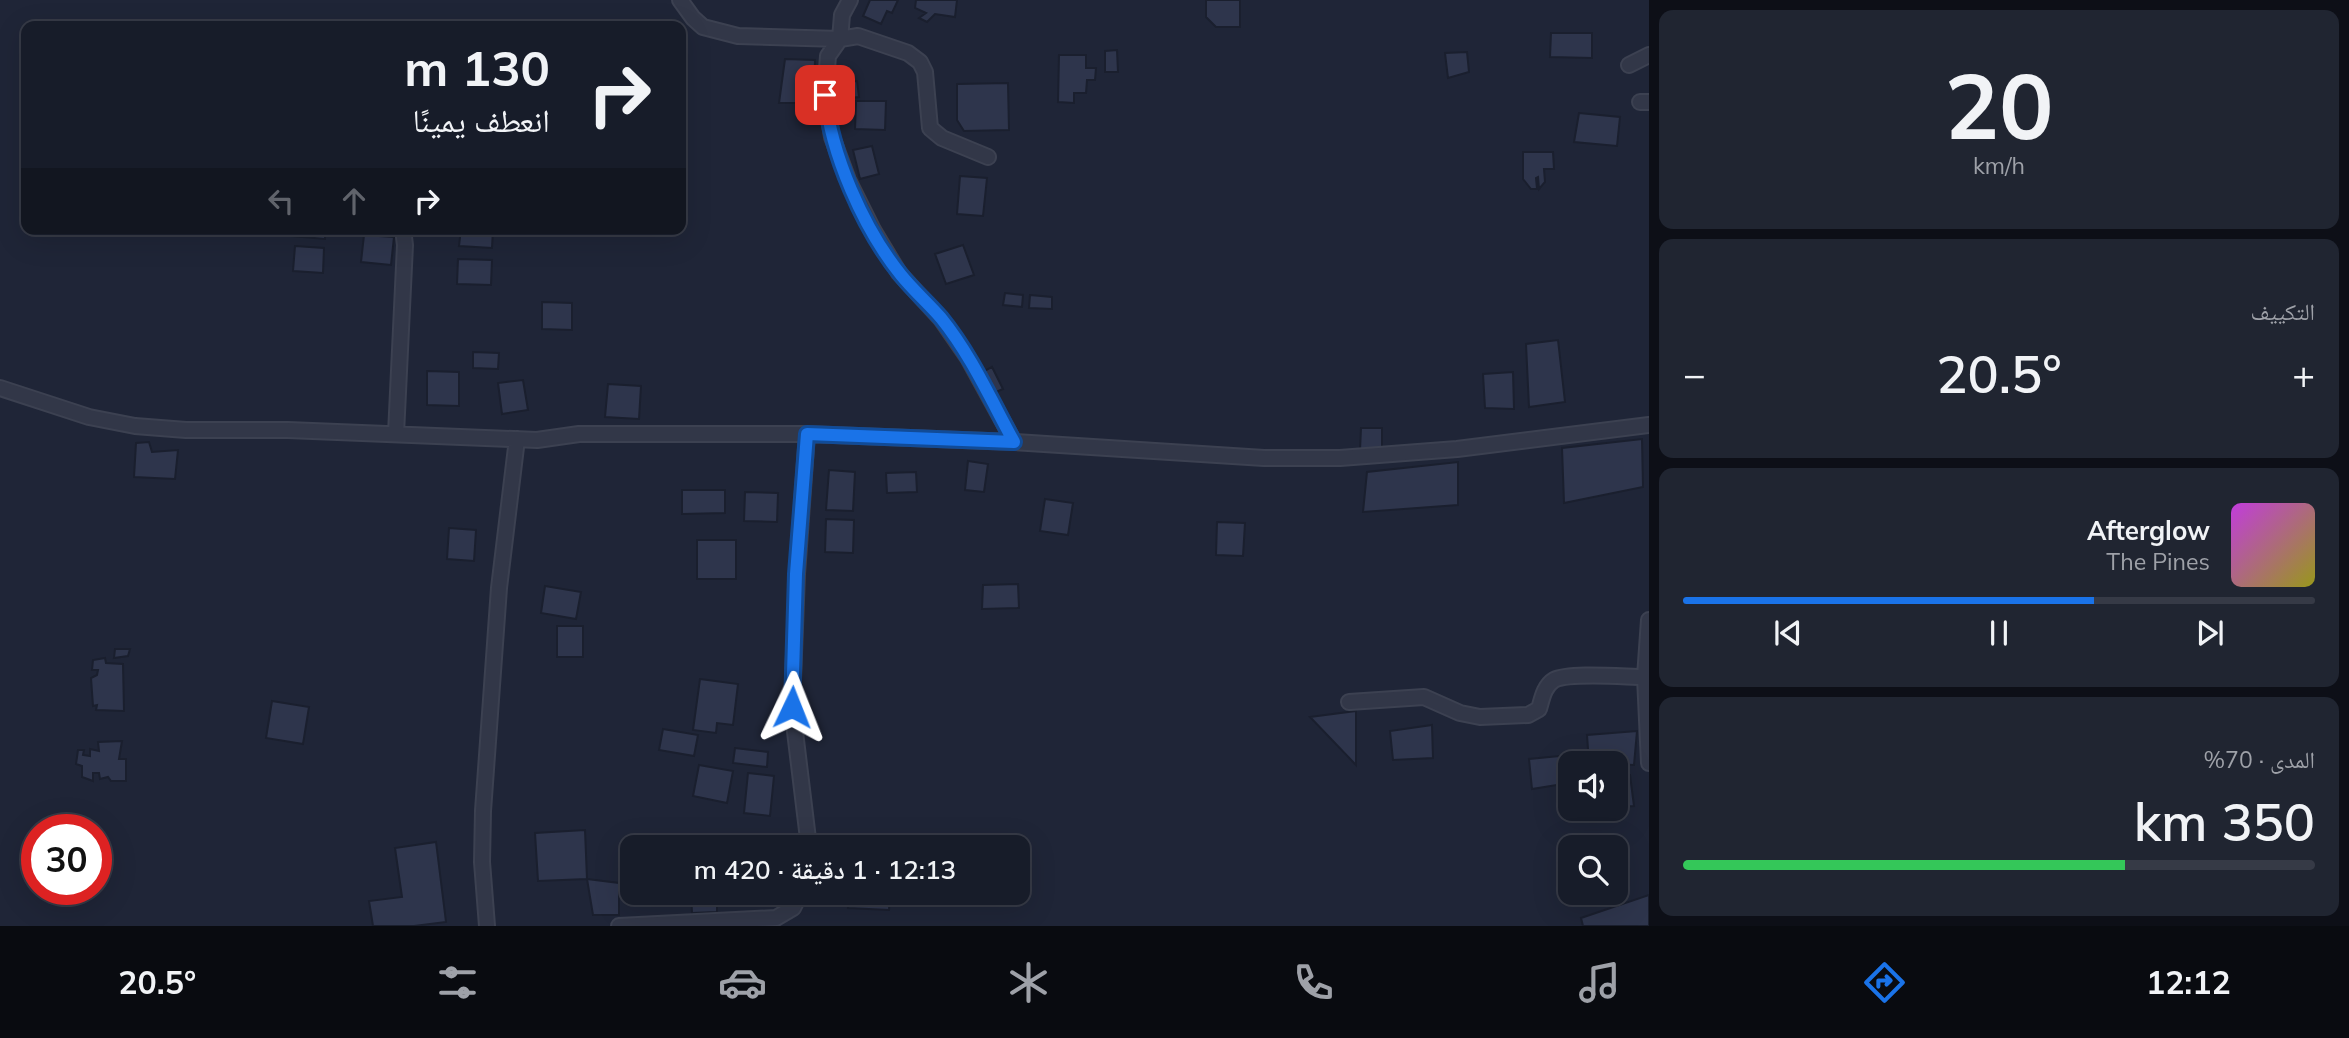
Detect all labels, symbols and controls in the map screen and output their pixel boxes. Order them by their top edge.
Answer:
text: 130 m [404,37,550,98]
text: 20 [1944,48,2054,162]
icon: right [574,49,665,140]
pin [795,65,855,125]
icon: arrive [806,76,844,114]
text: انعطف يمينًا [413,100,550,140]
text: km/h [1973,151,2025,180]
icon: left [262,182,300,220]
icon: ahead [335,182,373,220]
icon: right [408,182,446,220]
text: التكييف [2250,297,2315,326]
text: 20.5° [1936,341,2062,406]
text: − [1683,350,1706,398]
text: + [2292,350,2315,398]
text: Afterglow [2087,514,2210,547]
text: The Pines [2106,547,2210,576]
icon: previous [1769,614,1807,652]
icon: pause [1980,614,2018,652]
icon: next [2191,614,2229,652]
position arrow [755,670,829,744]
text: المدى · 70% [2204,745,2315,774]
map controls [1558,751,1628,905]
button: sound [1558,751,1628,821]
text: 350 km [2134,789,2315,854]
speed limit sign: 30 [21,814,112,905]
button: search [1558,835,1628,905]
text: 12:13 · 1 دقيقة · 420 m [694,853,956,886]
icon: filters [433,958,482,1007]
icon: car [718,958,767,1007]
icon: climate [1004,958,1053,1007]
icon: phone [1289,958,1338,1007]
icon: music [1575,958,1624,1007]
icon: directions [1860,958,1909,1007]
text: 20.5° [118,962,196,1002]
text: 12:12 [2146,962,2231,1002]

